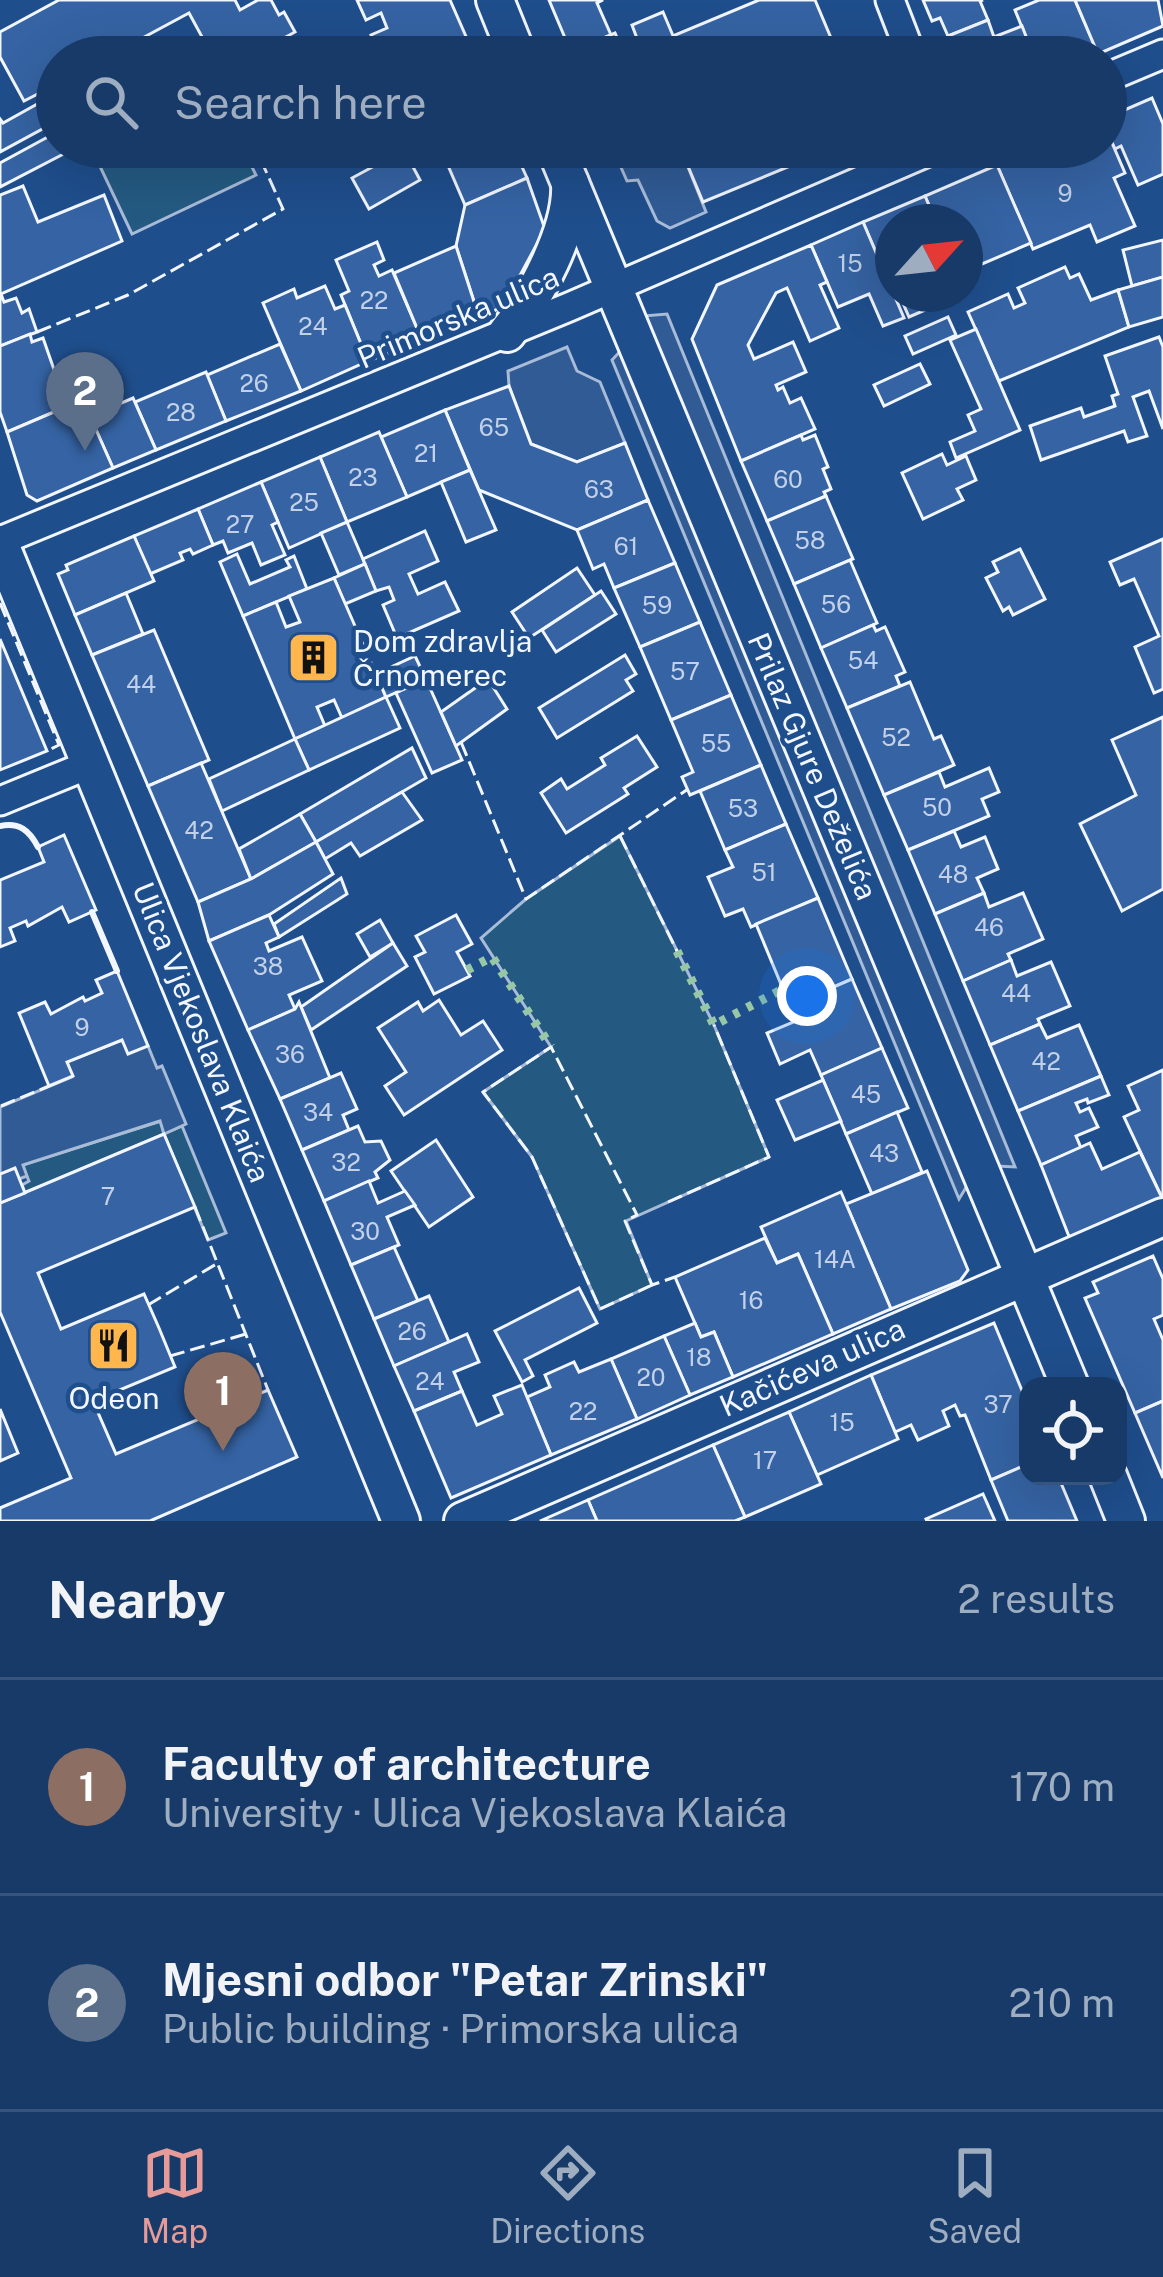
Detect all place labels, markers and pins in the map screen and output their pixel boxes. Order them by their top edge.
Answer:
pin: 2 [46,352,124,451]
place label: Dom zdravlja Črnomerec [353,623,532,693]
building icon: Dom zdravlja Črnomerec [286,630,342,686]
restaurant icon: Odeon [86,1318,142,1374]
pin: 1 [184,1352,262,1451]
place label: Odeon [69,1380,159,1416]

